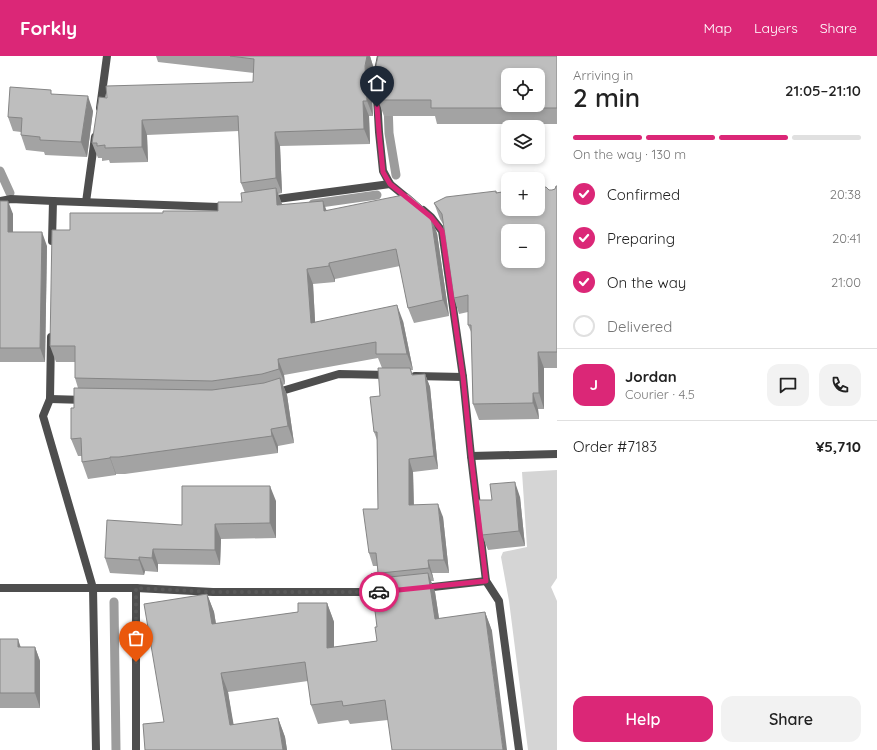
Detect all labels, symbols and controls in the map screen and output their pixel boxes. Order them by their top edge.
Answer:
text: Forkly [20,16,77,40]
text: Map [703,19,732,37]
text: Layers [754,19,798,37]
text: Share [820,19,857,37]
pin [360,66,394,107]
text: Arriving in [573,67,633,83]
map controls [501,68,545,268]
button: locate [501,68,545,112]
icon: home [366,72,388,94]
text: 2 min [573,81,640,114]
text: 21:05–21:10 [785,81,861,100]
button: layers [501,120,545,164]
text: On the way · 130 m [573,146,686,162]
button: + [501,172,545,216]
icon: check [573,183,595,205]
text: Confirmed [607,185,680,204]
text: 20:38 [830,186,861,202]
button: − [501,224,545,268]
icon: check [573,227,595,249]
text: Preparing [607,229,675,248]
text: 20:41 [832,230,861,246]
icon: check [573,271,595,293]
text: On the way [607,273,686,292]
text: 21:00 [831,274,861,290]
text: Delivered [607,317,672,336]
button: chat [767,364,809,406]
button: phone [819,364,861,406]
text: Jordan [625,367,677,386]
text: J [590,375,598,394]
text: Courier · 4.5 [625,386,695,402]
text: Order #7183 [573,437,657,456]
text: ¥5,710 [815,437,861,456]
courier [359,572,399,612]
icon: car [368,581,390,603]
pin [119,621,153,662]
icon: bag [125,627,147,649]
button: Help [573,696,713,742]
button: Share [721,696,861,742]

